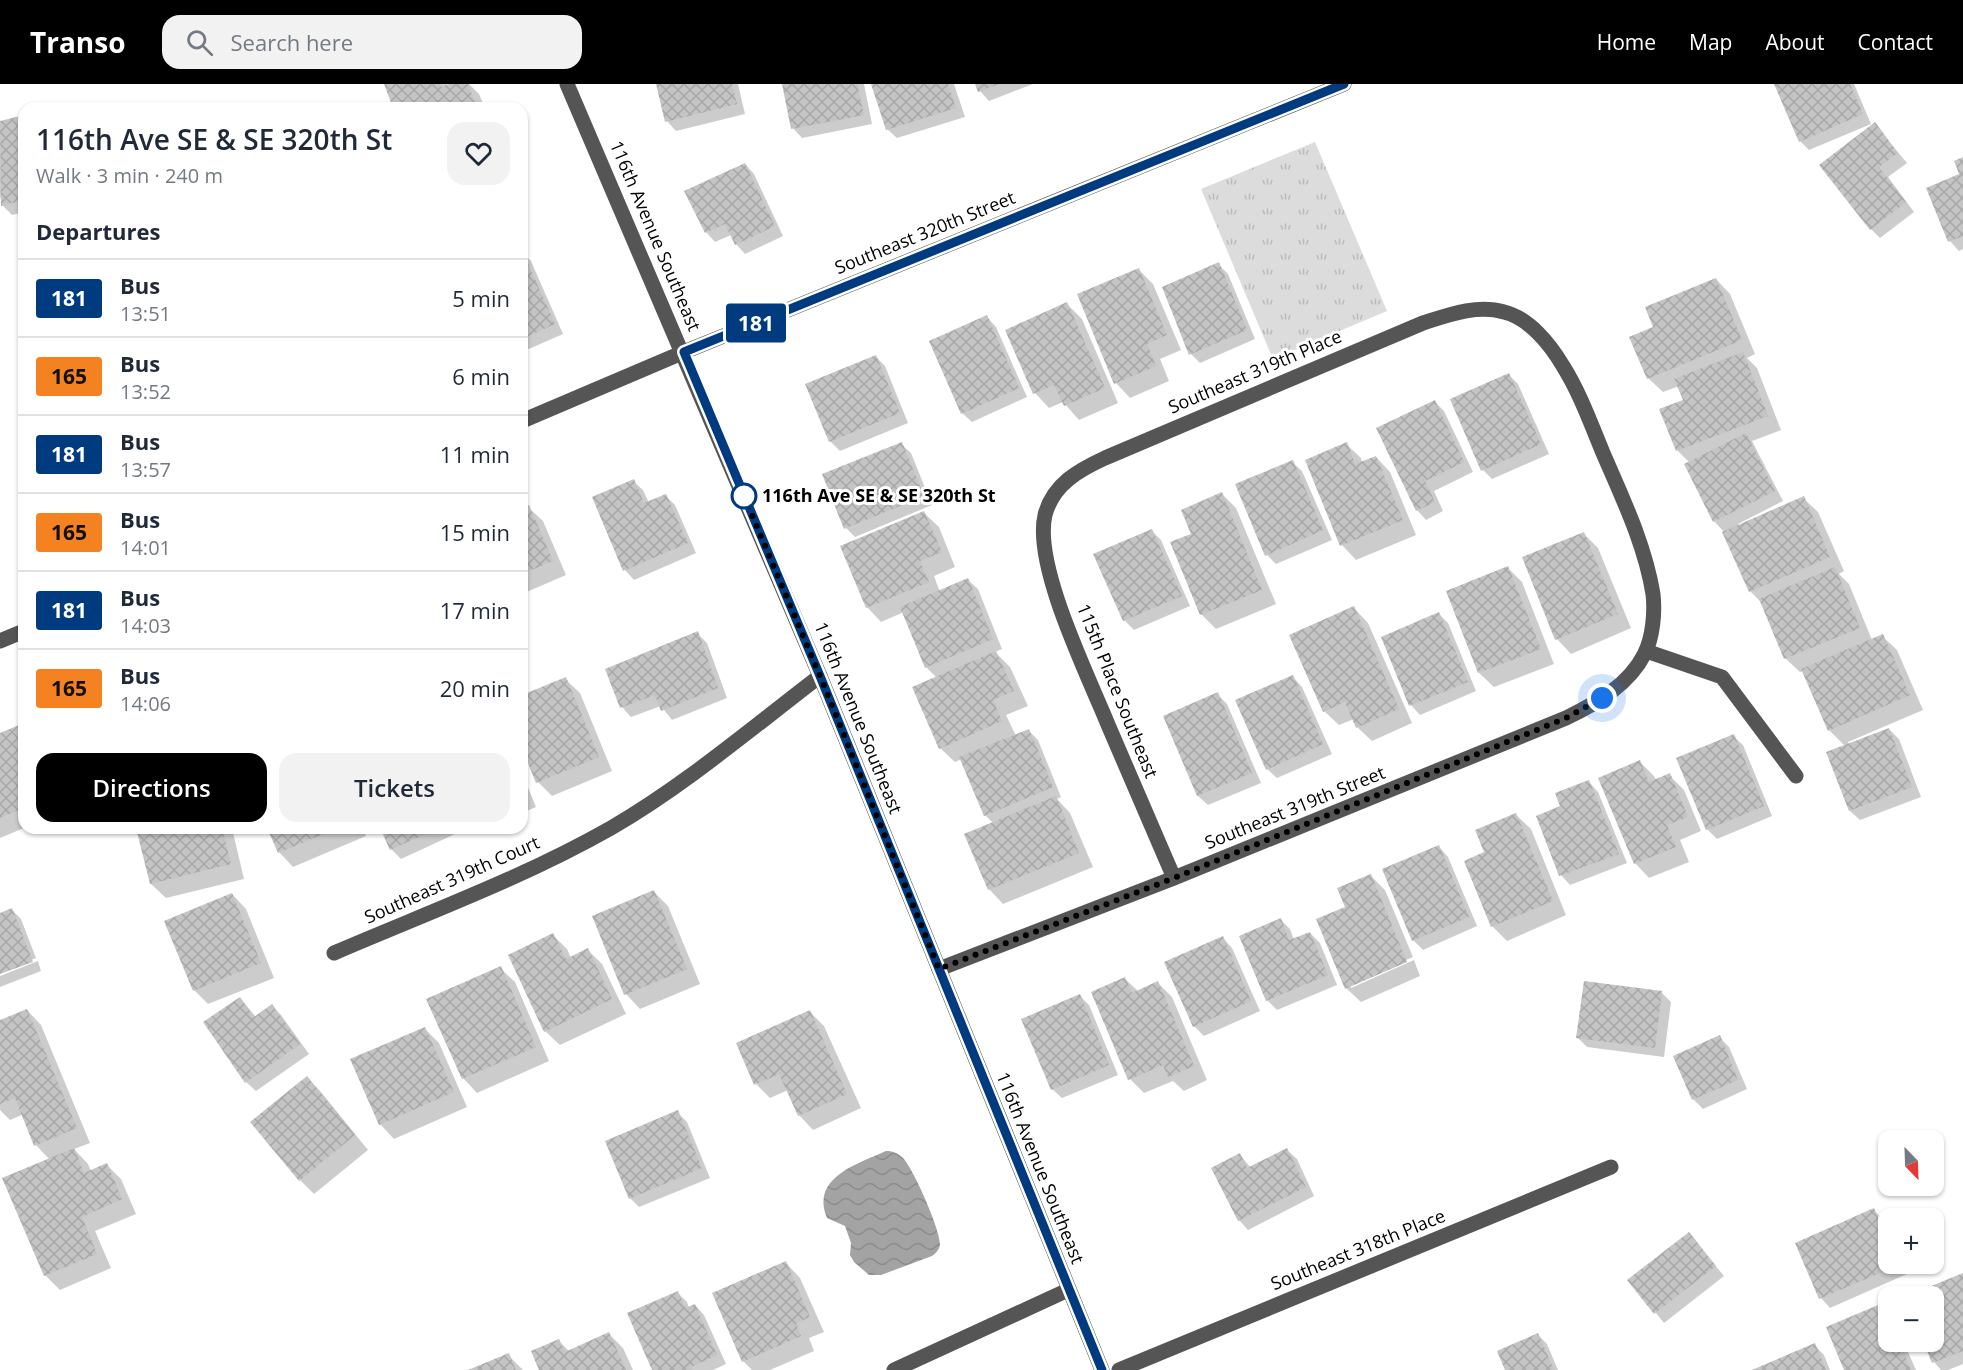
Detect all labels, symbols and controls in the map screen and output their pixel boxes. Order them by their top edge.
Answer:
search box [162,15,582,69]
text: Transo [30,23,126,61]
icon: search [183,26,216,59]
text: Search here [231,27,353,57]
text: Home [1597,28,1656,56]
text: Map [1689,28,1732,56]
text: About [1765,28,1825,56]
text: Contact [1858,28,1933,56]
text: 116th Ave SE & SE 320th St [36,120,392,158]
button: heart [447,122,510,185]
street label: 116th Avenue Southeast [605,137,707,334]
text: Walk · 3 min · 240 m [36,162,223,189]
street label: Southeast 320th Street [831,185,1018,279]
text: Departures [36,216,160,246]
text: Bus [120,270,160,300]
text: 5 min [452,283,510,313]
text: 181 [51,284,87,312]
text: 13:51 [120,300,171,327]
line badge: 181 [722,304,790,342]
text: 181 [738,309,774,337]
street label: Southeast 319th Place [1164,324,1345,418]
text: Bus [120,348,160,378]
text: 6 min [452,361,510,391]
text: 165 [51,362,87,390]
text: 13:52 [120,378,171,405]
text: Bus [120,426,160,456]
text: 11 min [440,439,510,469]
text: 181 [51,440,87,468]
text: 13:57 [120,456,171,483]
marker: 116th Ave SE & SE 320th St [731,483,757,509]
place label: 116th Ave SE & SE 320th St [762,483,996,507]
text: Bus [120,504,160,534]
text: 15 min [440,517,510,547]
text: 165 [51,518,87,546]
text: 14:01 [120,534,171,561]
text: Bus [120,582,160,612]
text: 17 min [440,595,510,625]
text: 181 [51,596,87,624]
street label: 115th Place Southeast [1072,600,1164,781]
text: 14:03 [120,612,171,639]
street label: 116th Avenue Southeast [809,618,908,817]
text: Bus [120,660,160,690]
text: 20 min [440,673,510,703]
text: 165 [51,674,87,702]
your location [1587,683,1617,713]
text: 14:06 [120,690,171,717]
button: Directions [36,753,267,822]
button: Tickets [279,753,510,822]
street label: Southeast 319th Street [1201,760,1388,854]
street label: Southeast 319th Court [360,830,543,928]
street label: 116th Avenue Southeast [991,1068,1090,1267]
north arrow [1878,1130,1944,1196]
map controls [1878,1130,1944,1352]
street label: Southeast 318th Place [1267,1203,1448,1295]
button: + [1878,1208,1944,1274]
button: − [1878,1286,1944,1352]

